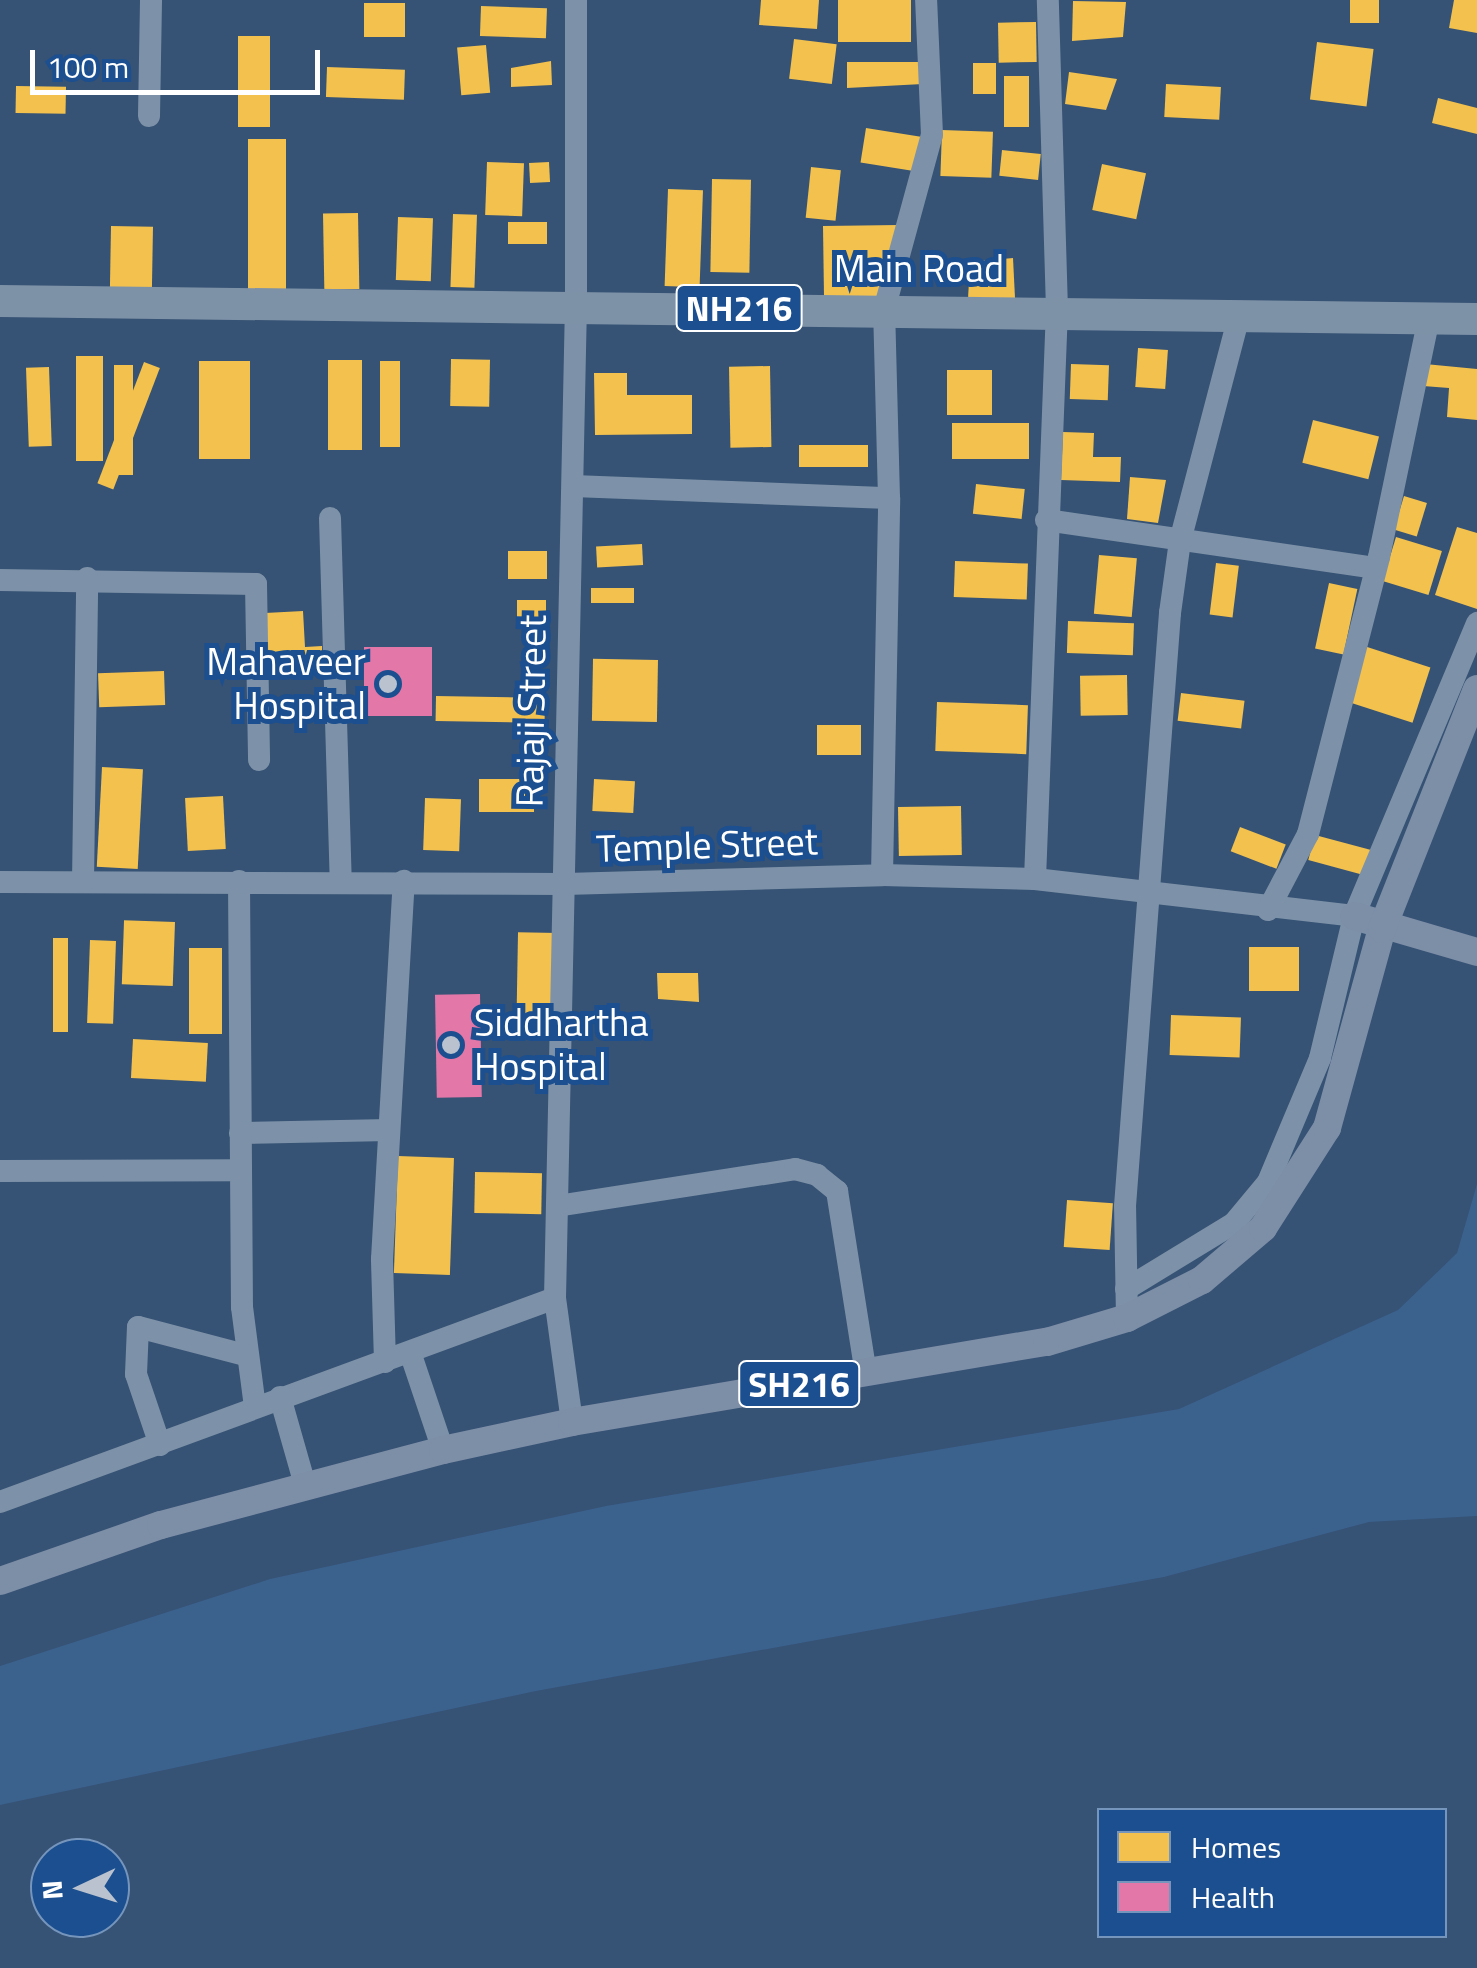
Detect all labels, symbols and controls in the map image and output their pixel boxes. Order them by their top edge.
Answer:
scale bar [35,30,325,92]
text: 100 m [47,44,129,90]
street label: Main Road [834,246,1004,292]
road number: NH216 [674,278,804,338]
street label: Rajaji Street [507,614,555,808]
place label: Mahaveer Hospital [206,639,366,728]
marker: Mahaveer Hospital [375,671,401,697]
street label: Temple Street [595,818,819,872]
place label: Siddhartha Hospital [474,1000,648,1090]
marker: Siddhartha Hospital [438,1032,464,1058]
road number: SH216 [736,1354,862,1414]
legend [1097,1808,1447,1938]
text: Homes [1191,1824,1281,1870]
north arrow [30,1838,130,1938]
text: Health [1191,1874,1275,1920]
text: N [29,1879,74,1901]

